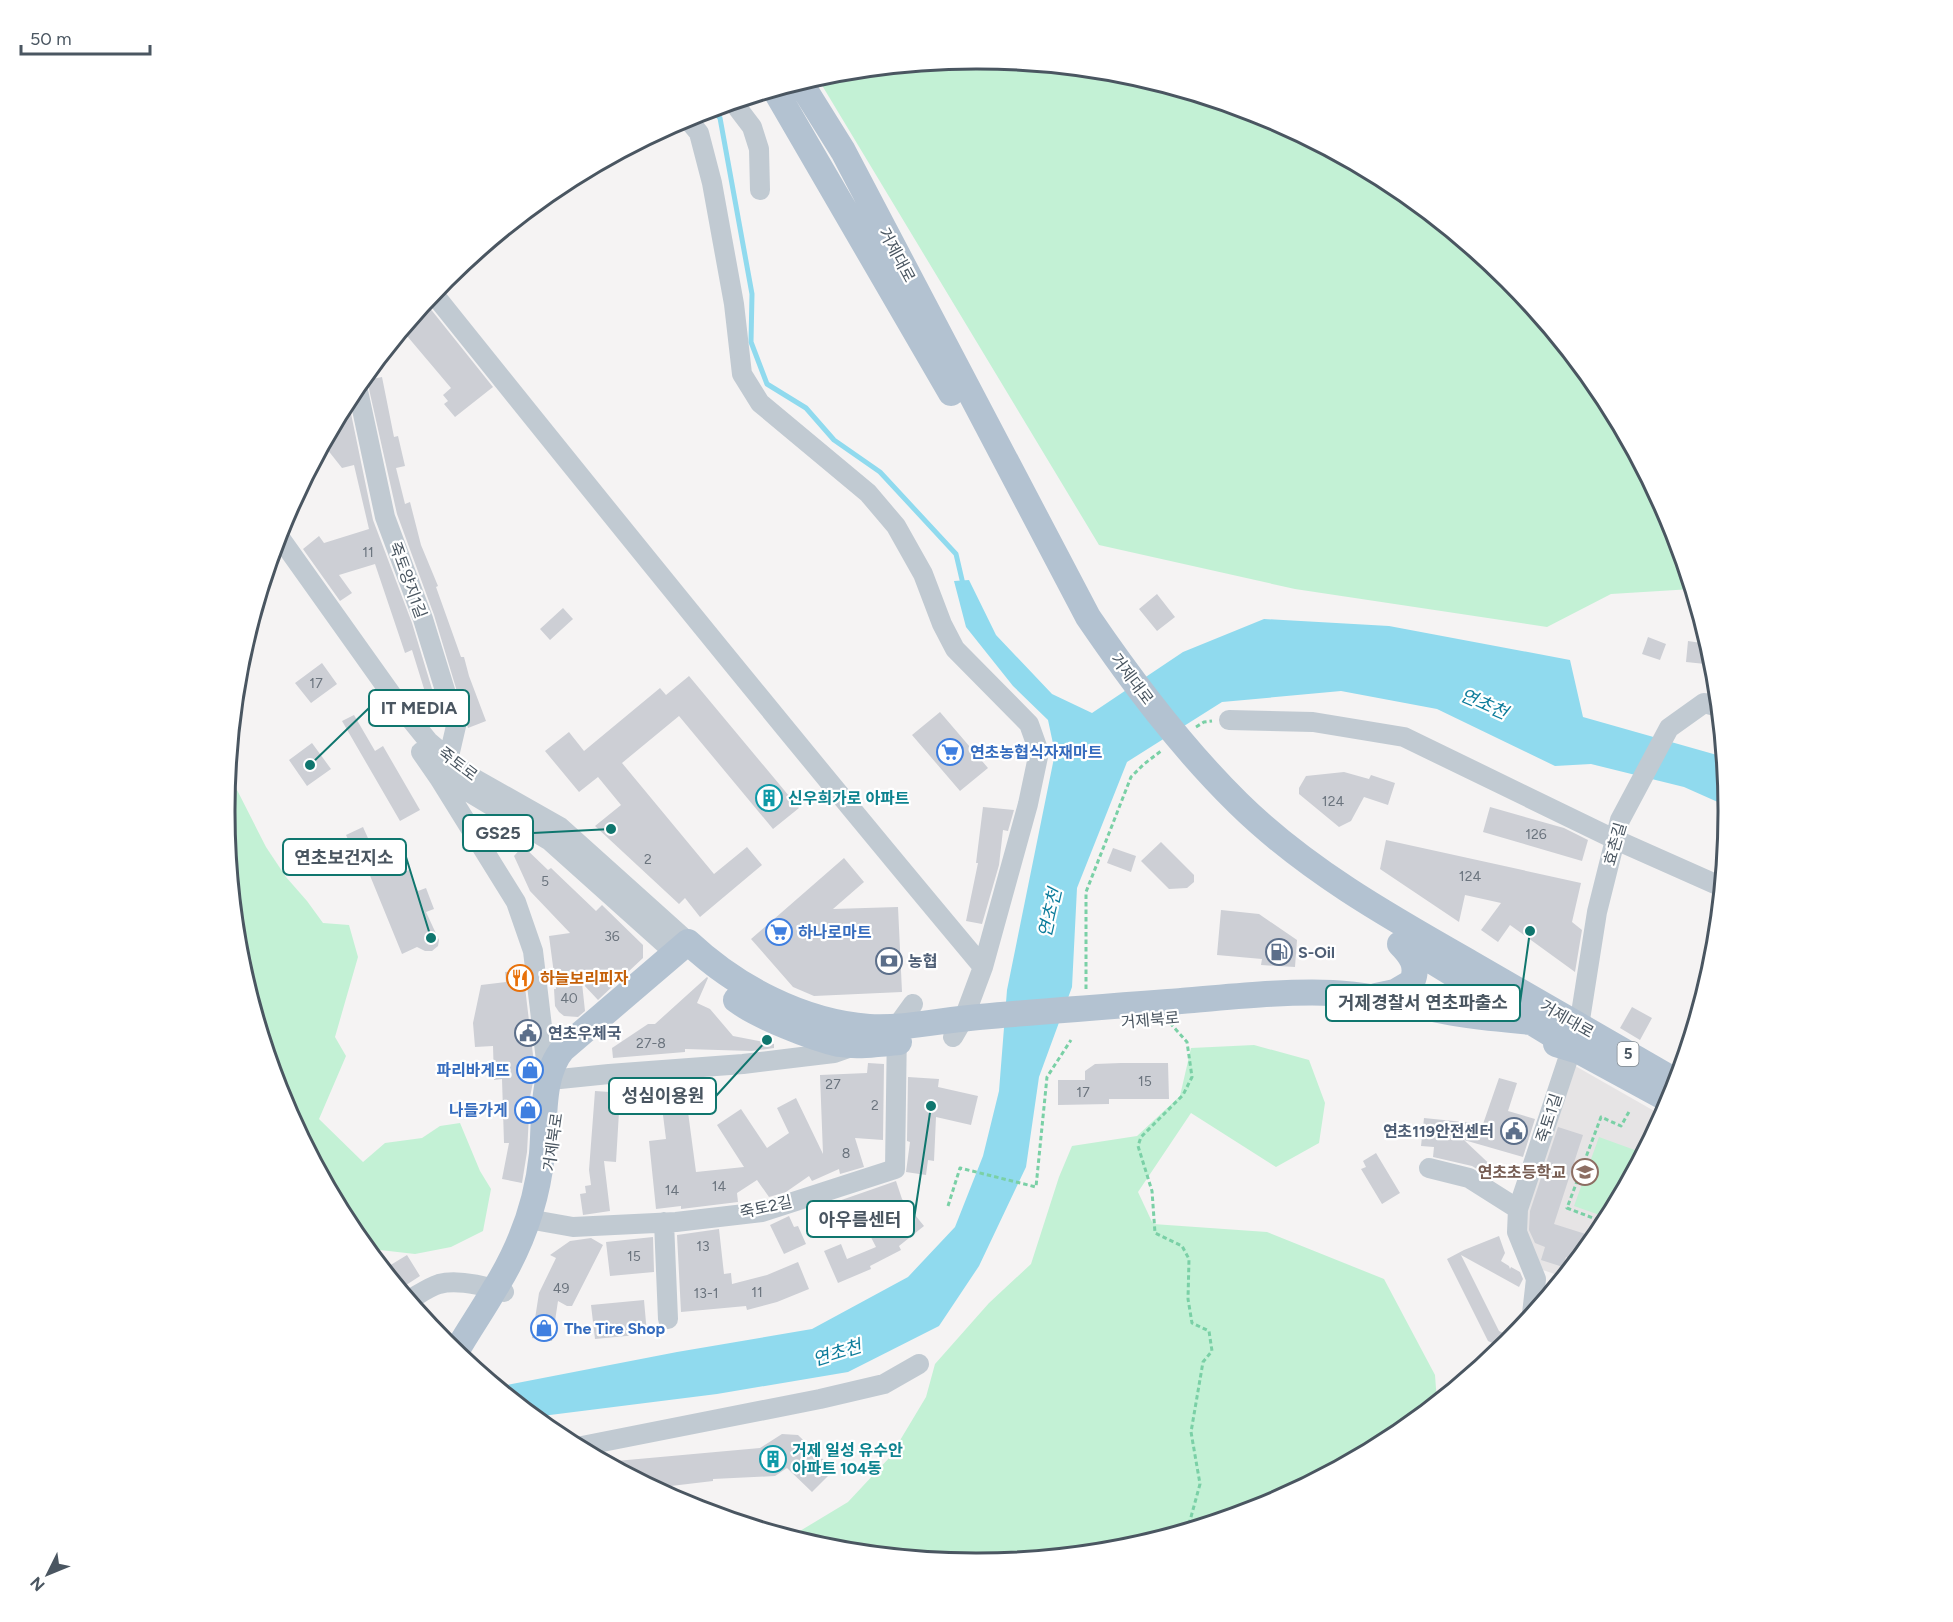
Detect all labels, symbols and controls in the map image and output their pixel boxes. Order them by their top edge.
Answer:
scale bar [21,18,150,56]
text: 50 m [30,28,72,50]
street label: 거제대로 [875,225,919,286]
street label: 죽토양지1길 [385,539,431,621]
house number: 11 [362,544,374,561]
street label: 거제대로 [1107,650,1157,708]
house number: 17 [309,675,323,692]
water label: 연초천 [1457,684,1513,725]
callout: IT MEDIA [369,690,469,726]
text: IT MEDIA [381,697,457,719]
supermarket icon: 연초농협식자재마트 [935,737,965,767]
street label: 죽토로 [435,743,482,785]
place label: 연초농협식자재마트 [970,743,1103,762]
building icon: 신우희가로 아파트 [754,783,784,813]
place label: 신우희가로 아파트 [788,789,910,808]
house number: 124 [1322,793,1344,810]
callout: GS25 [463,815,533,851]
street label: 효촌길 [1600,820,1630,868]
text: GS25 [475,822,521,844]
house number: 126 [1525,826,1547,843]
callout: 연초보건지소 [283,839,406,875]
text: 연초보건지소 [294,847,394,869]
house number: 2 [644,851,652,868]
house number: 124 [1459,868,1481,885]
house number: 5 [541,873,549,890]
water label: 연초천 [1034,884,1067,940]
supermarket icon: 하나로마트 [764,917,794,947]
place label: 하나로마트 [798,923,872,942]
house number: 36 [604,928,620,945]
fuel station icon: S-Oil [1264,937,1294,967]
place label: S-Oil [1298,943,1335,962]
bank icon: 농협 [874,946,904,976]
place label: 농협 [908,952,937,971]
restaurant icon: 하늘보리피자 [505,963,535,993]
place label: 하늘보리피자 [540,969,629,988]
callout: 거제경찰서 연초파출소 [1326,985,1520,1021]
house number: 40 [560,990,578,1007]
text: 거제경찰서 연초파출소 [1338,992,1508,1014]
street label: 거제대로 [1537,996,1597,1042]
street label: 거제북로 [1120,1008,1180,1032]
public building icon: 연초우체국 [513,1018,543,1048]
place label: 연초우체국 [548,1024,622,1043]
house number: 27-8 [636,1035,666,1052]
road number: 5 [1618,1042,1638,1066]
shop icon: 파리바게뜨 [515,1055,545,1085]
place label: 파리바게뜨 [436,1061,510,1080]
house number: 15 [1138,1073,1152,1090]
house number: 27 [825,1076,841,1093]
callout: 성심이용원 [609,1078,716,1114]
house number: 17 [1076,1084,1090,1101]
text: 성심이용원 [622,1085,704,1107]
street label: 죽토1길 [1532,1091,1566,1145]
shop icon: 나들가게 [513,1095,543,1125]
house number: 2 [871,1097,879,1114]
place label: 나들가게 [449,1101,508,1120]
street label: 거제북로 [539,1111,567,1172]
public building icon: 연초119안전센터 [1499,1116,1529,1146]
place label: 연초119안전센터 [1383,1122,1494,1141]
house number: 8 [842,1145,850,1162]
school or university icon: 연초초등학교 [1570,1157,1600,1187]
place label: 연초초등학교 [1478,1163,1566,1182]
house number: 14 [712,1178,727,1195]
house number: 14 [665,1182,680,1199]
street label: 죽토2길 [738,1192,794,1222]
callout: 아우름센터 [807,1201,914,1237]
text: 아우름센터 [819,1209,901,1231]
house number: 13 [696,1238,710,1255]
house number: 15 [627,1248,641,1265]
house number: 49 [553,1280,569,1297]
house number: 11 [751,1284,763,1301]
house number: 13-1 [693,1285,719,1302]
shop icon: The Tire Shop [529,1313,559,1343]
place label: The Tire Shop [564,1319,666,1338]
water label: 연초천 [810,1335,866,1371]
place label: 거제 일성 유수안 아파트 104동 [792,1441,903,1478]
building icon: 거제 일성 유수안 아파트 104동 [758,1444,788,1474]
north arrow [18,1544,78,1604]
text: N [26,1573,49,1595]

